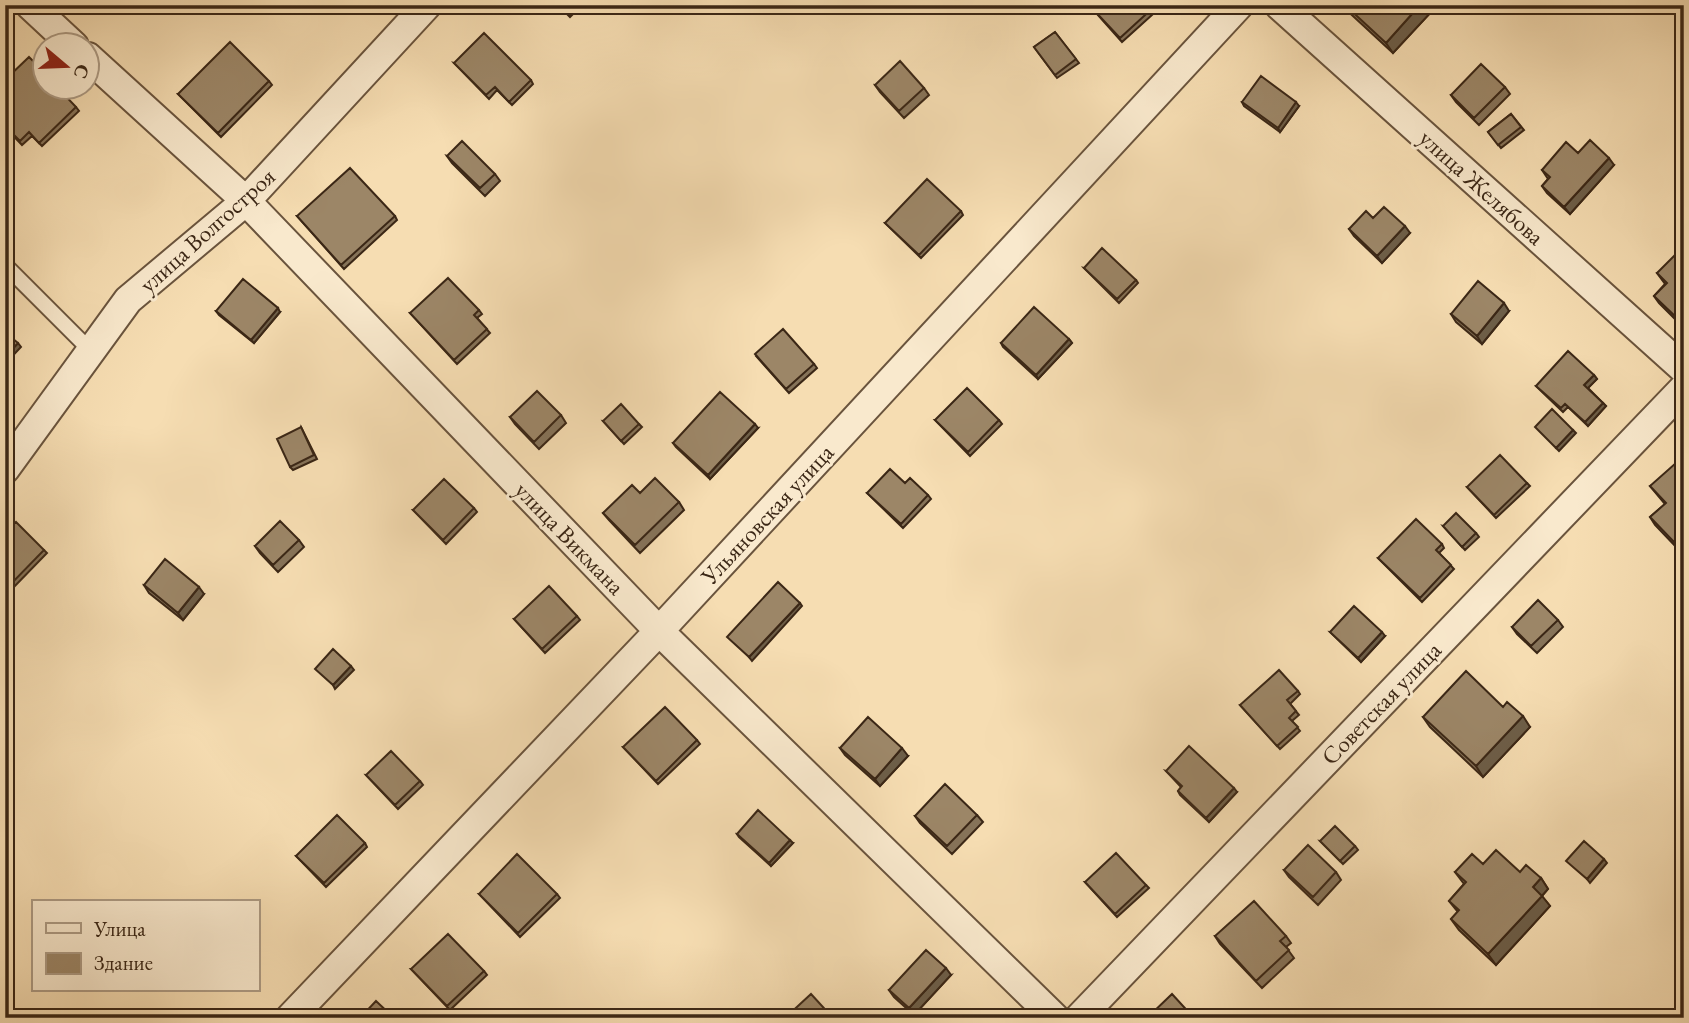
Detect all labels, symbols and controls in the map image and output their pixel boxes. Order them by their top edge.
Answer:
north arrow [32,32,102,102]
text: С [68,61,96,82]
street label: улица Желябова [1413,122,1552,252]
street label: улица Волгостроя [133,161,282,299]
street label: Ульяновская улица [693,437,840,592]
street label: улица Викмана [508,475,632,601]
street label: Советская улица [1314,634,1448,771]
legend [32,900,259,992]
text: Улица [93,915,146,942]
text: Здание [94,949,153,976]

